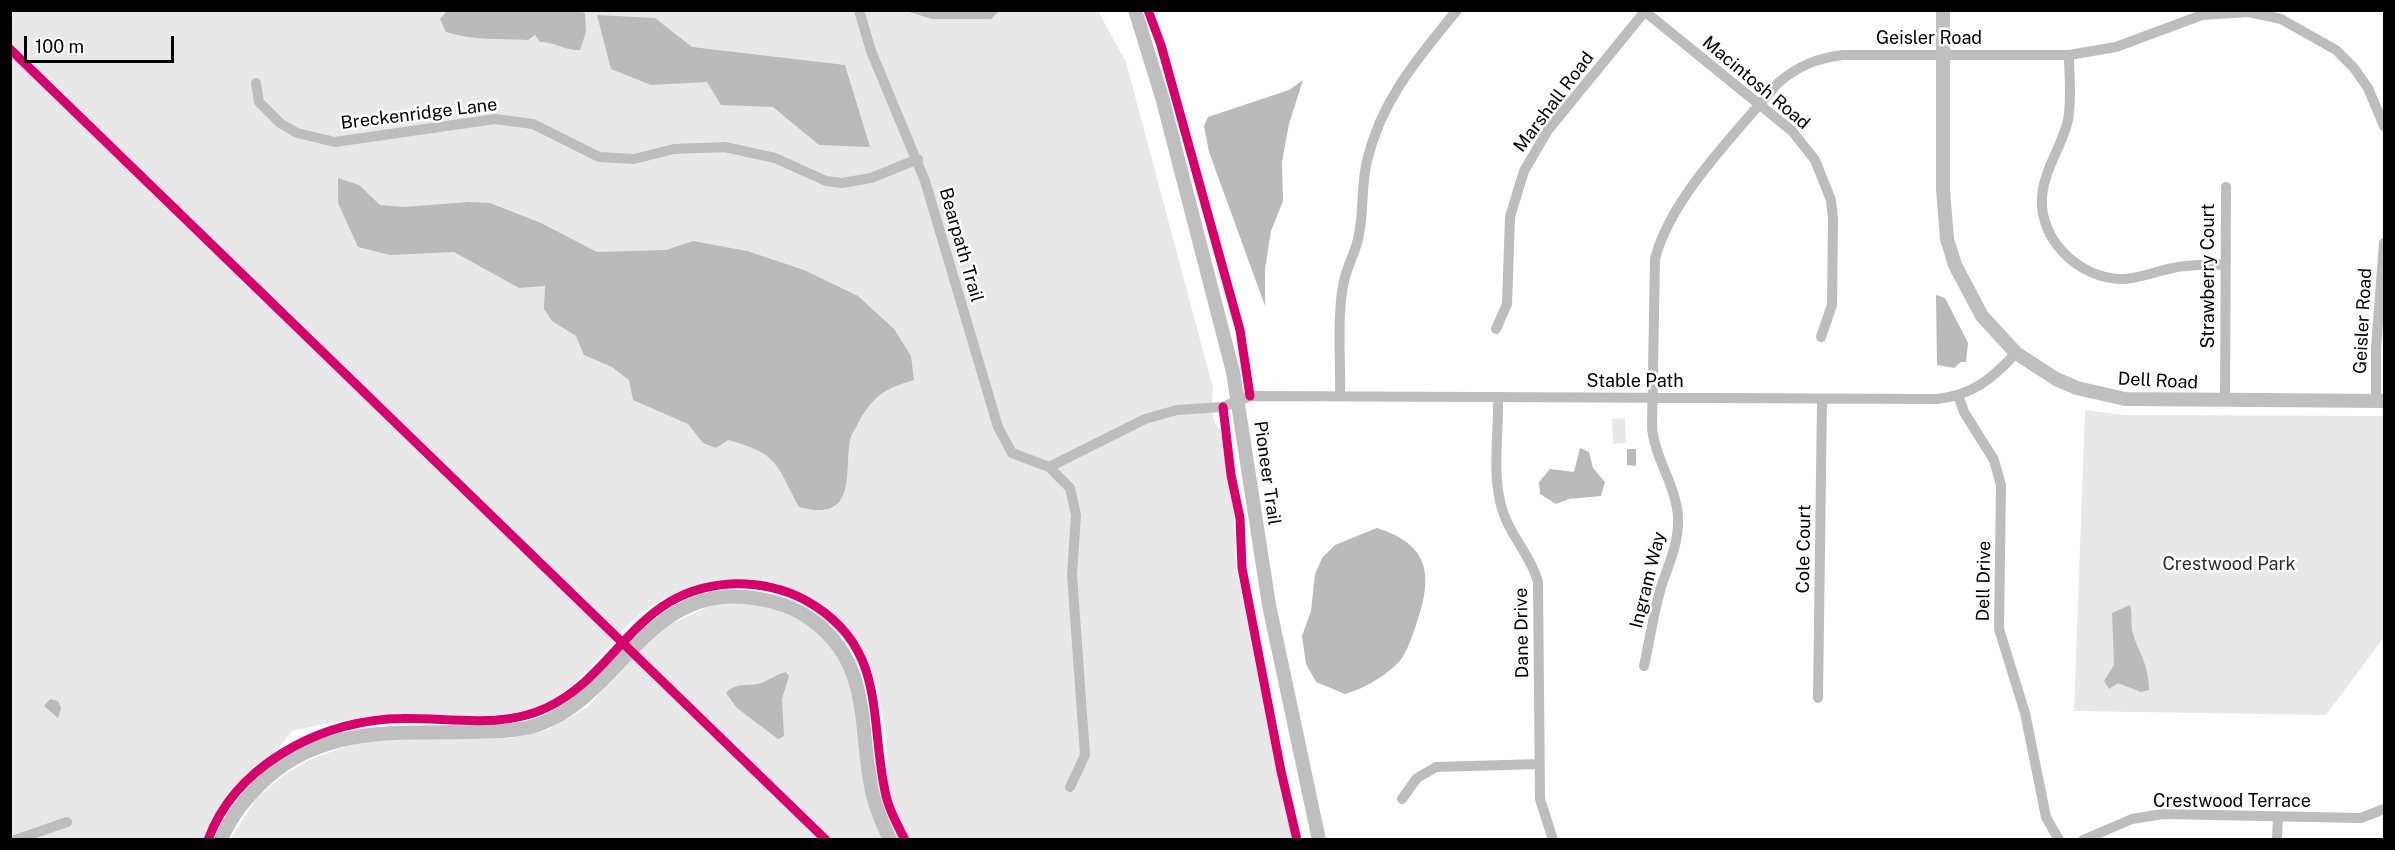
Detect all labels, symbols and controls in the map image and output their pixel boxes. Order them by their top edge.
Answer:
scale bar [27,24,177,62]
street label: Geisler Road [1876,27,1982,49]
street label: Macintosh Road [1698,32,1814,134]
text: 100 m [35,36,84,57]
street label: Marshall Road [1509,48,1599,156]
street label: Breckenridge Lane [340,94,498,134]
street label: Bearpath Trail [934,185,988,305]
street label: Strawberry Court [2197,203,2219,349]
street label: Geisler Road [2349,267,2377,375]
street label: Dell Road [2117,368,2199,394]
street label: Stable Path [1586,370,1684,392]
street label: Pioneer Trail [1249,419,1285,527]
street label: Cole Court [1792,504,1816,594]
street label: Ingram Way [1626,529,1670,631]
street label: Dell Drive [1972,540,1996,622]
park label: Crestwood Park [2162,553,2296,575]
street label: Dane Drive [1510,588,1534,678]
street label: Crestwood Terrace [2153,790,2311,812]

